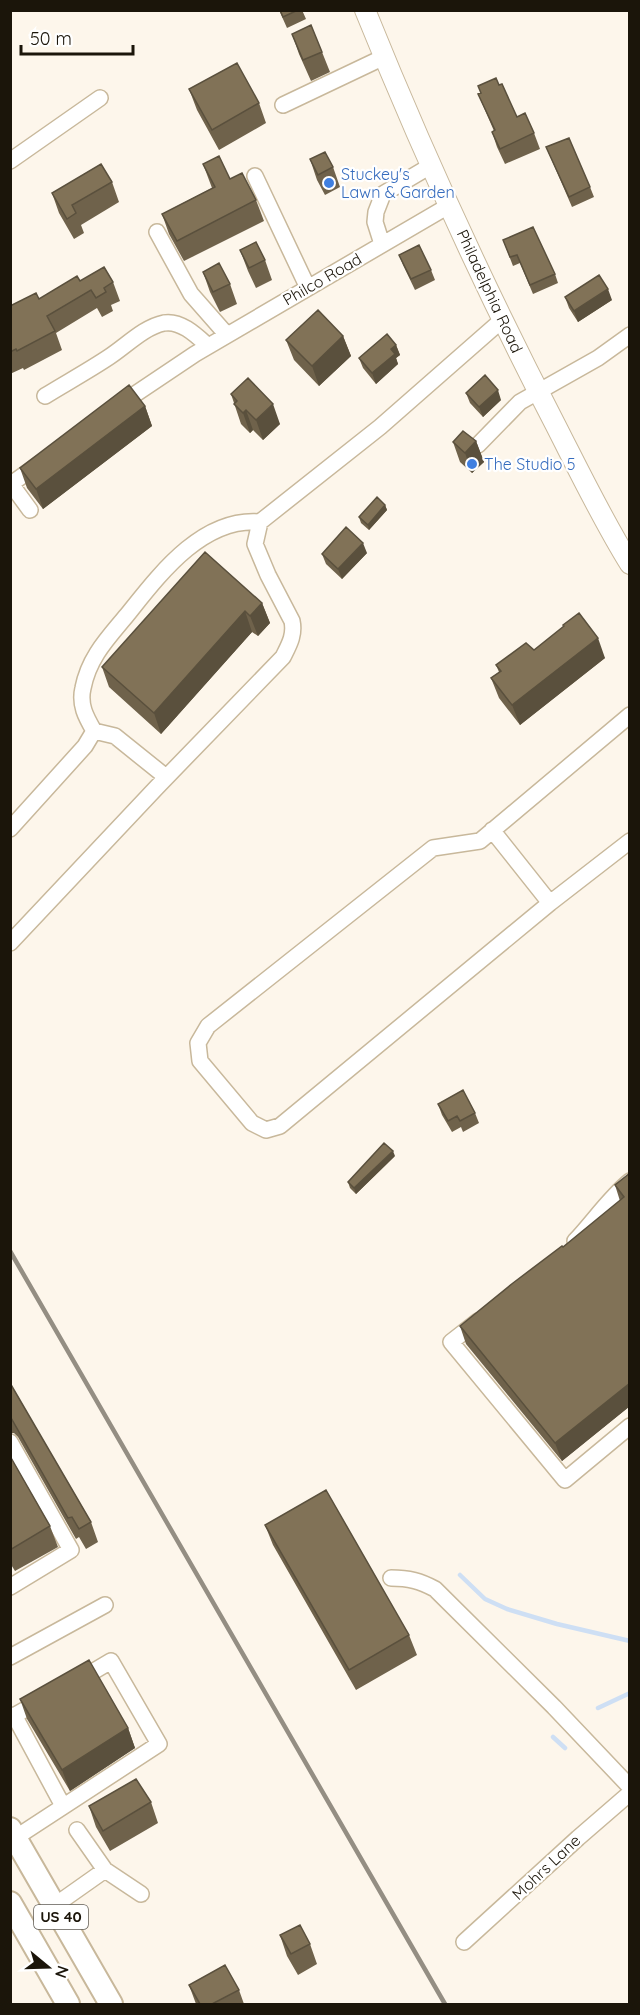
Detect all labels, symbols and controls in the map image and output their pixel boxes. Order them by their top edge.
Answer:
scale bar [21,18,134,56]
text: 50 m [30,27,72,50]
place label: Stuckey's Lawn & Garden [341,164,455,202]
marker: Stuckey's Lawn & Garden [322,176,336,190]
street label: Philadelphia Road [453,226,527,356]
street label: Philco Road [279,248,365,310]
place label: The Studio 5 [484,454,576,474]
marker: The Studio 5 [465,457,479,471]
street label: Mohrs Lane [508,1830,584,1904]
road number: US 40 [34,1905,88,1929]
north arrow [18,1937,78,1997]
text: N [51,1963,74,1981]

